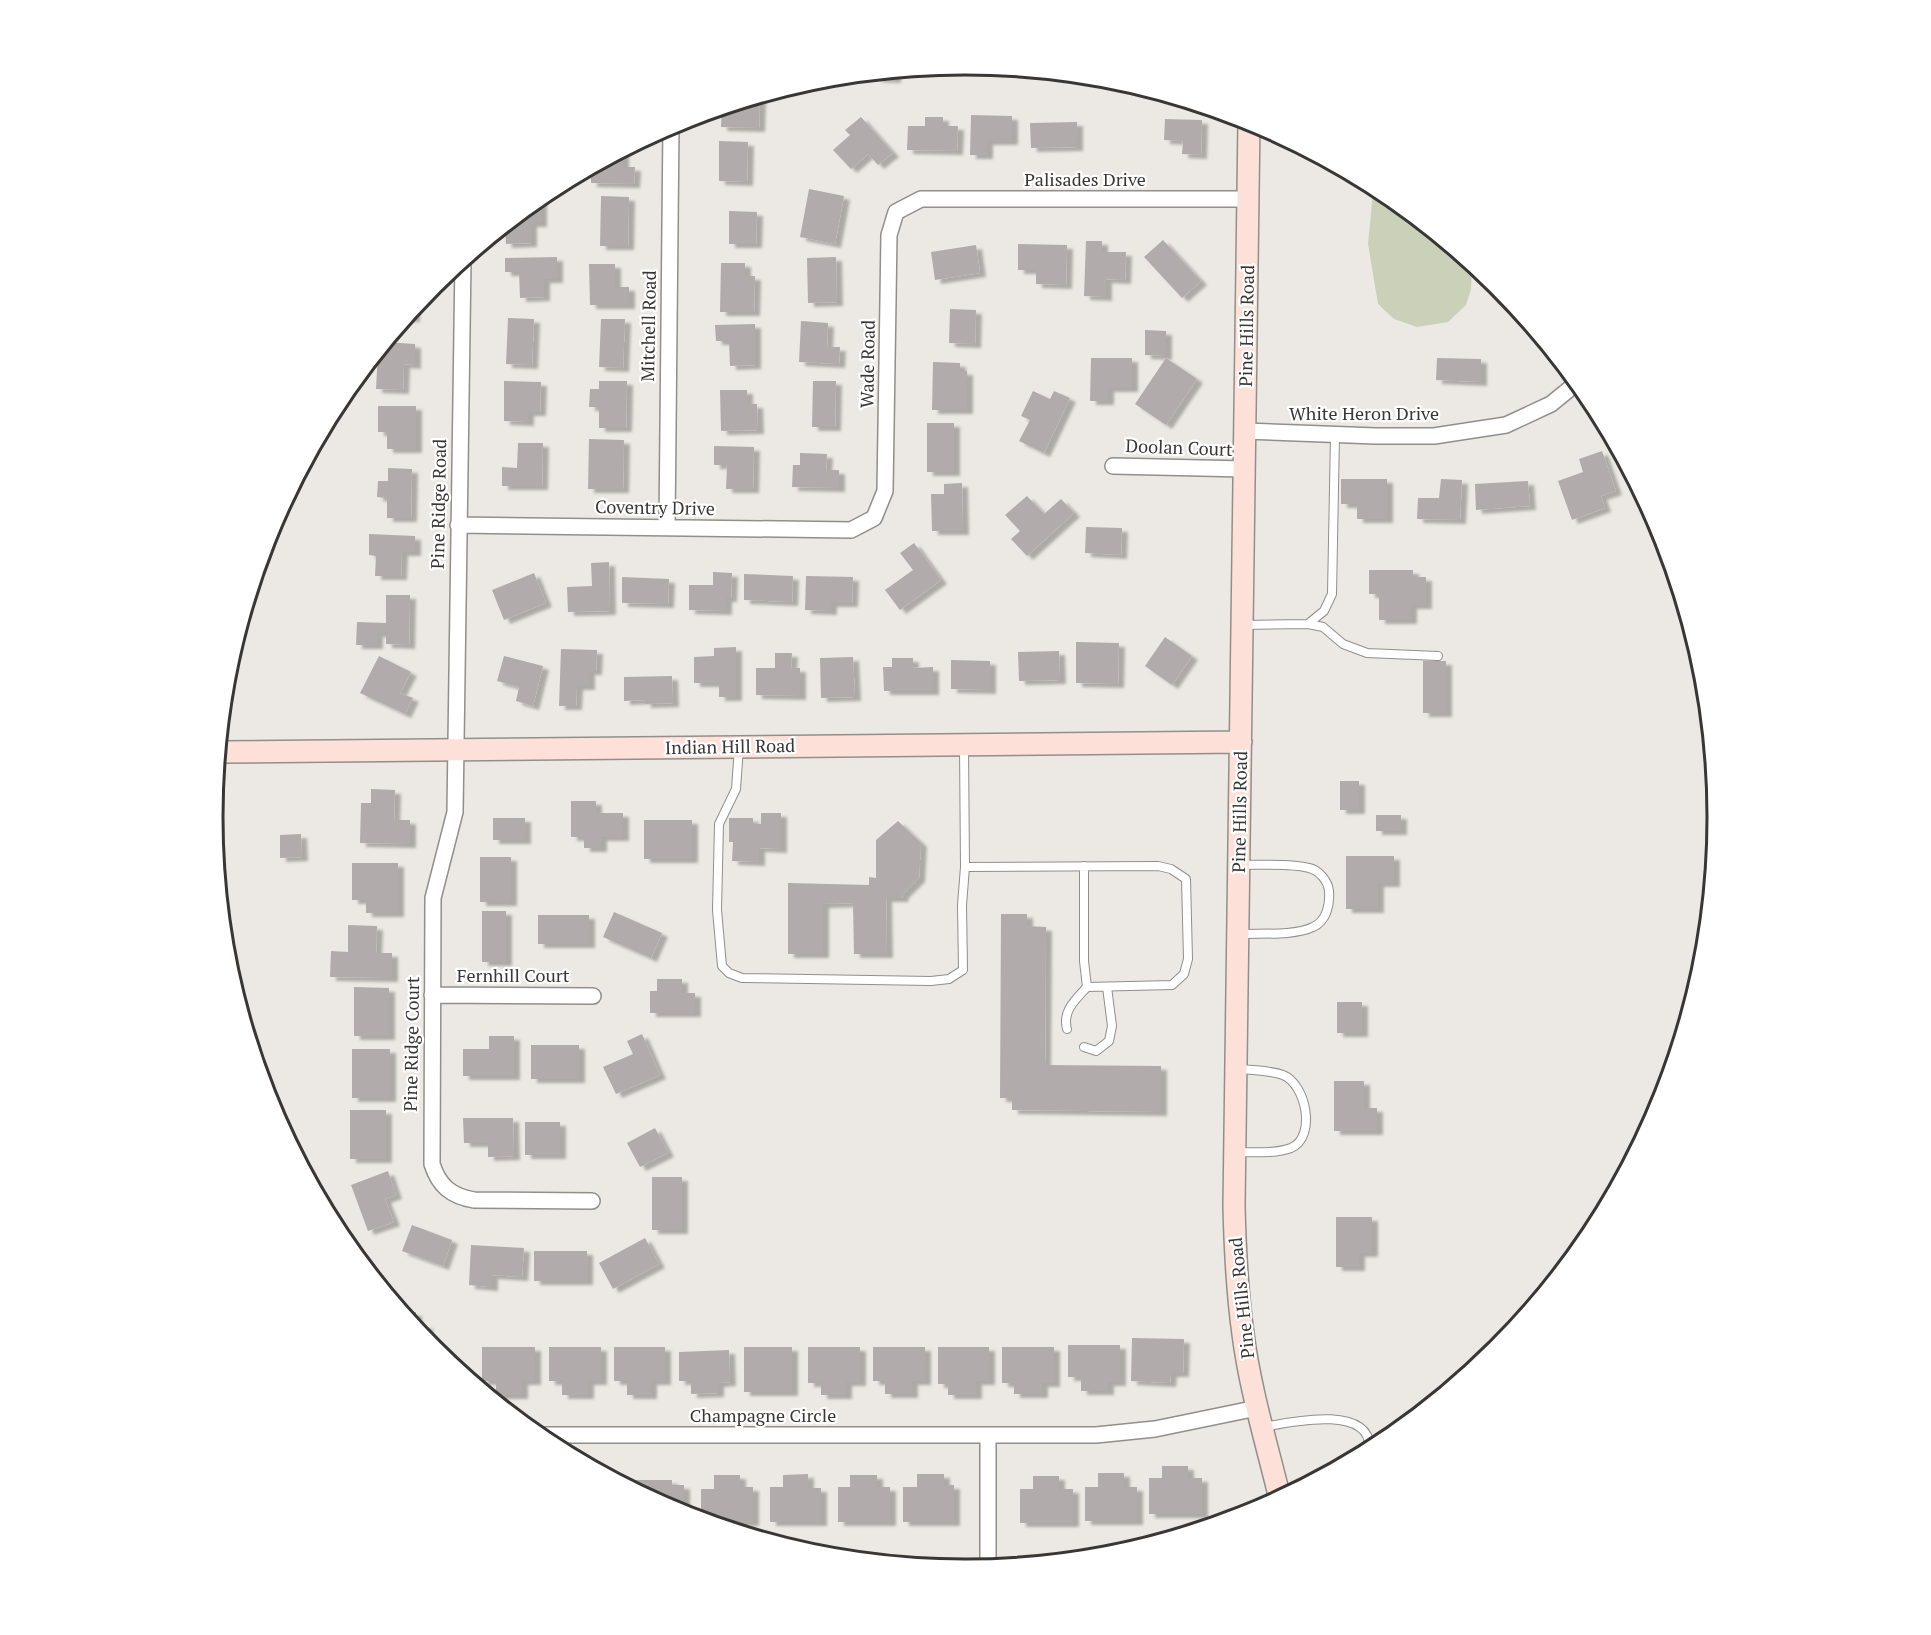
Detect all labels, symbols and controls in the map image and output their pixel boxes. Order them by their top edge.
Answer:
street label: Palisades Drive [1024,167,1146,191]
street label: Pine Hills Road [1233,265,1259,387]
street label: Mitchell Road [635,270,661,382]
street label: Wade Road [854,320,880,408]
street label: White Heron Drive [1289,401,1439,425]
street label: Doolan Court [1125,433,1233,461]
street label: Pine Ridge Road [425,439,451,569]
street label: Coventry Drive [595,494,715,520]
street label: Indian Hill Road [665,733,795,759]
street label: Pine Hills Road [1226,751,1252,873]
street label: Fernhill Court [457,963,570,987]
street label: Pine Ridge Court [398,976,424,1112]
street label: Pine Hills Road [1223,1236,1259,1360]
street label: Champagne Circle [690,1403,836,1427]

